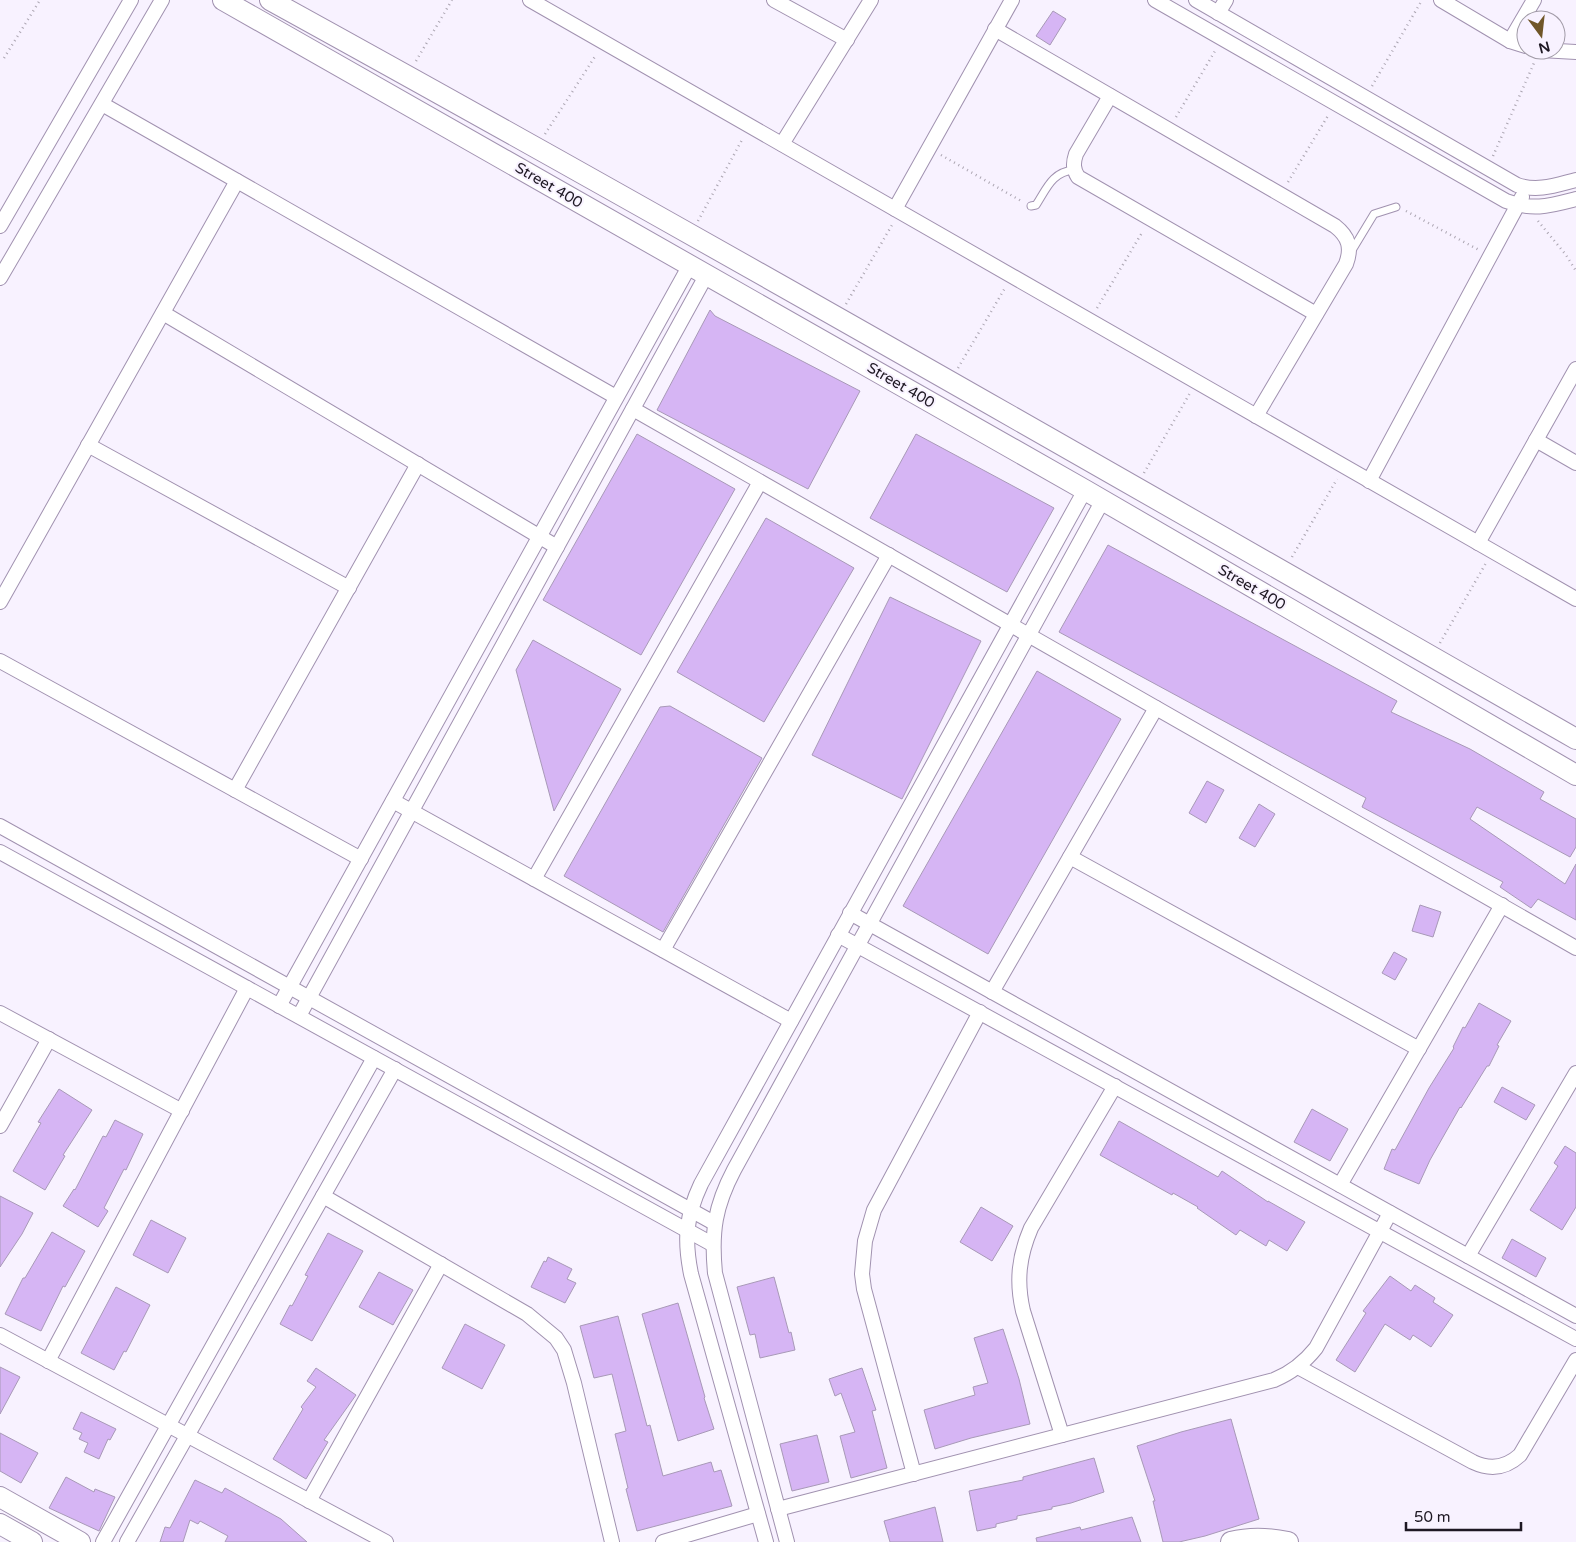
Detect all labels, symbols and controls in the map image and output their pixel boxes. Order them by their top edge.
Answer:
north arrow [1516,10,1566,60]
text: N [1537,37,1552,57]
street label: Street 400 [512,158,586,212]
street label: Street 400 [864,358,938,412]
street label: Street 400 [1215,560,1289,614]
scale bar [1406,1500,1521,1532]
text: 50 m [1414,1508,1451,1526]

